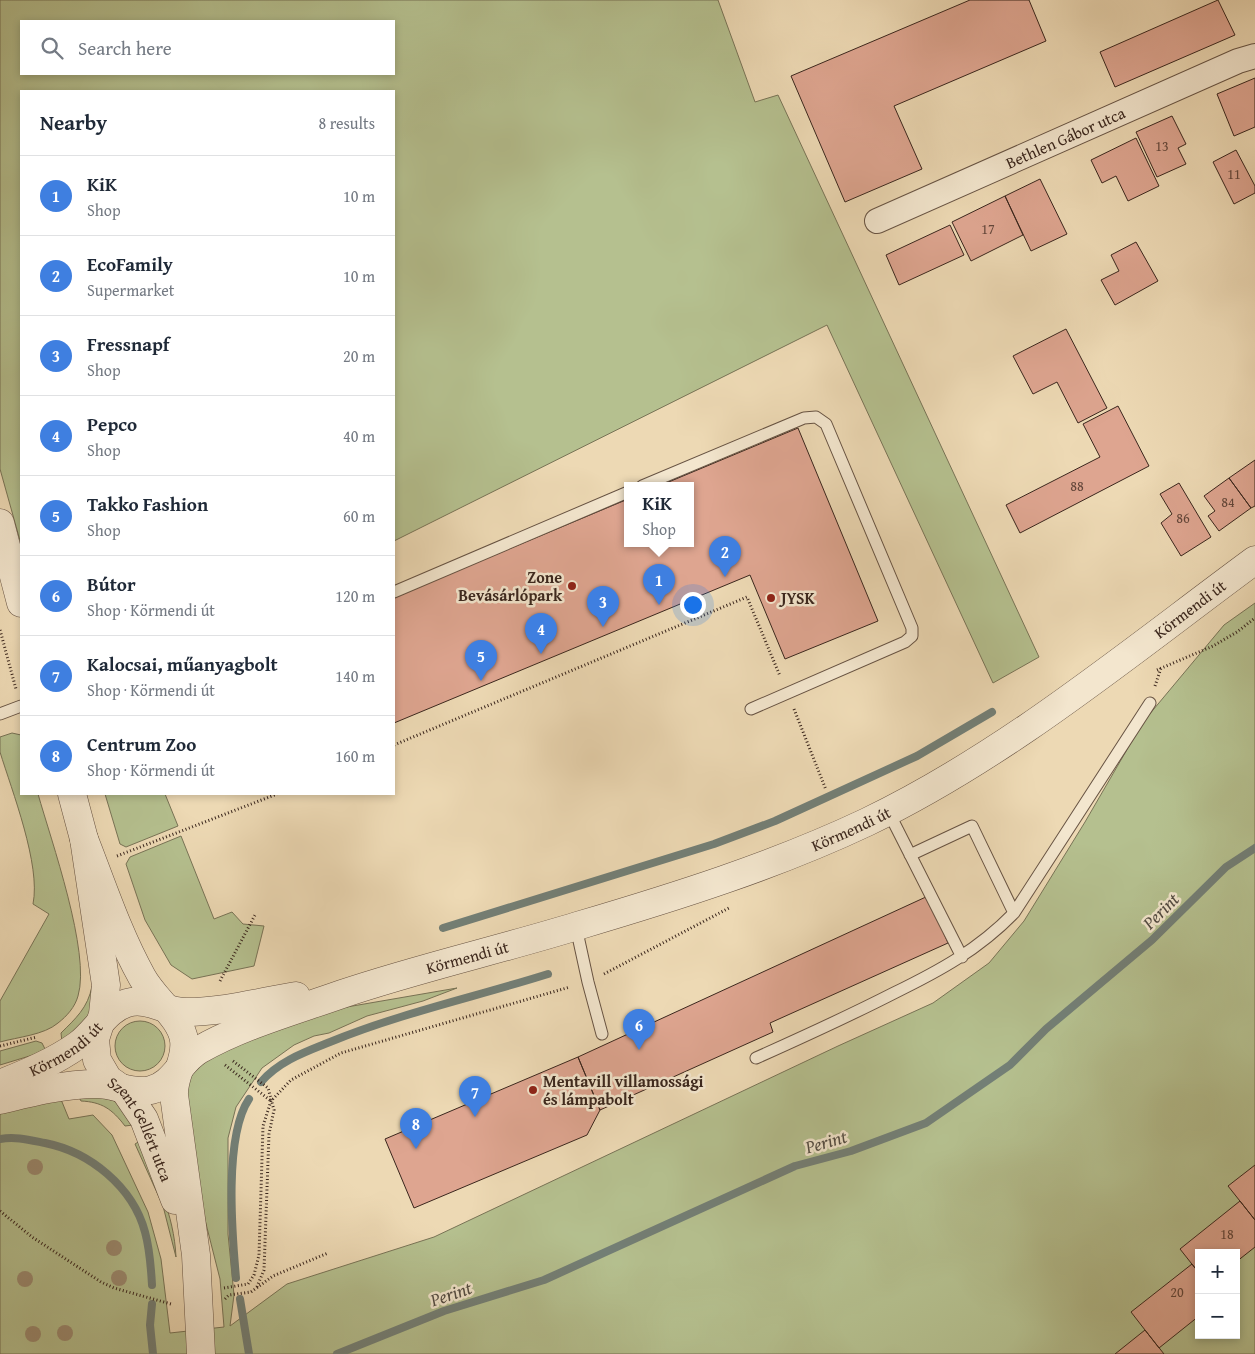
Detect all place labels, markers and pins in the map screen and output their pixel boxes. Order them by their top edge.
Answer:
pin: 2 [709,536,741,577]
pin: 1 [643,564,675,605]
place label: Zone Bevásárlópark [458,565,563,607]
marker: Zone Bevásárlópark [566,580,578,592]
pin: 3 [587,586,619,627]
place label: JYSK [778,586,815,610]
marker: JYSK [765,592,777,604]
pin: 4 [525,613,557,654]
pin: 5 [465,640,497,681]
pin: 6 [623,1009,655,1050]
place label: Mentavill villamossági és lámpabolt [543,1069,704,1111]
pin: 7 [459,1076,491,1117]
marker: Mentavill villamossági és lámpabolt [527,1084,539,1096]
pin: 8 [400,1108,432,1149]

